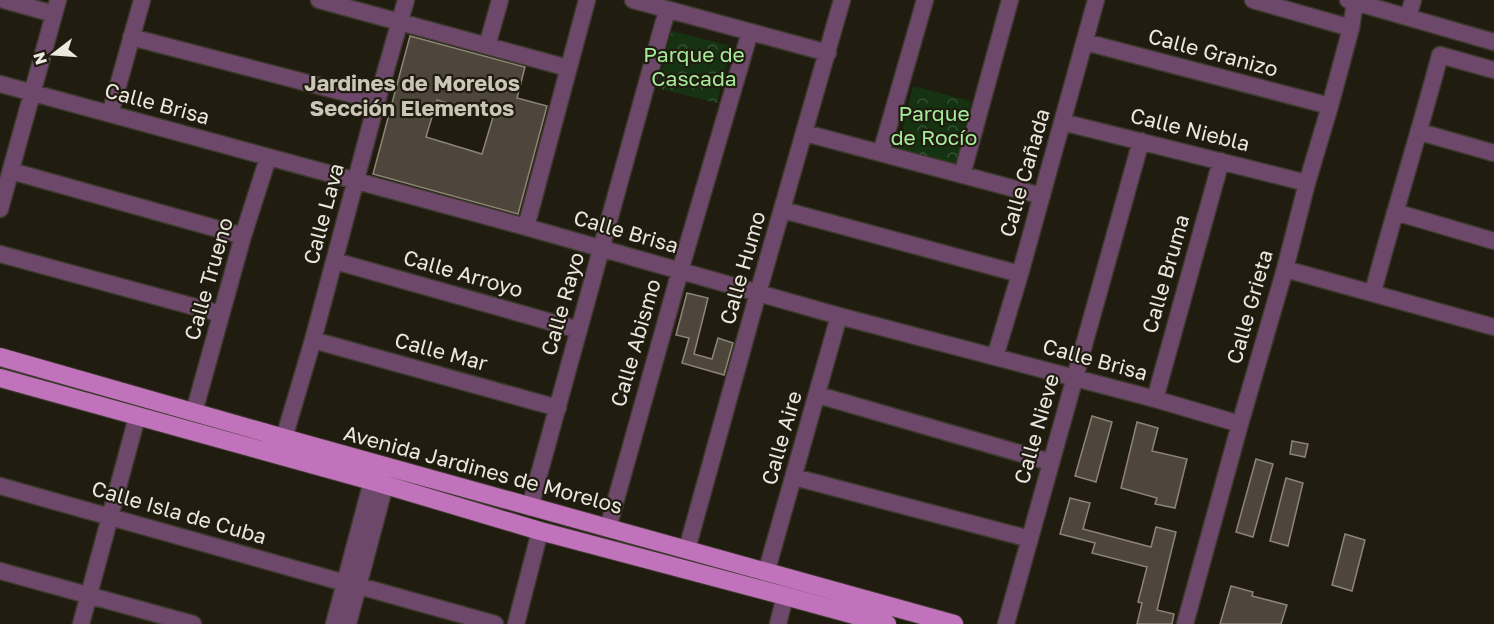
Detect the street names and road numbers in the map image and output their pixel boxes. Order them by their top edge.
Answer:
street label: Calle Granizo [1146,22,1281,82]
street label: Calle Brisa [102,77,213,130]
street label: Calle Niebla [1128,102,1253,156]
street label: Calle Cañada [993,105,1055,240]
street label: Calle Lava [297,160,349,267]
street label: Calle Brisa [571,204,682,258]
street label: Calle Humo [713,208,771,327]
street label: Calle Bruma [1136,211,1194,336]
street label: Calle Trueno [178,214,238,343]
street label: Calle Arroyo [400,244,526,303]
street label: Calle Grieta [1220,246,1278,367]
street label: Calle Rayo [535,249,589,358]
street label: Calle Abismo [604,276,666,410]
street label: Calle Mar [392,326,490,376]
street label: Calle Brisa [1040,333,1151,386]
street label: Calle Nieve [1008,370,1064,487]
street label: Calle Aire [755,388,807,488]
street label: Avenida Jardines de Morelos [341,419,626,519]
street label: Calle Isla de Cuba [89,475,270,549]

